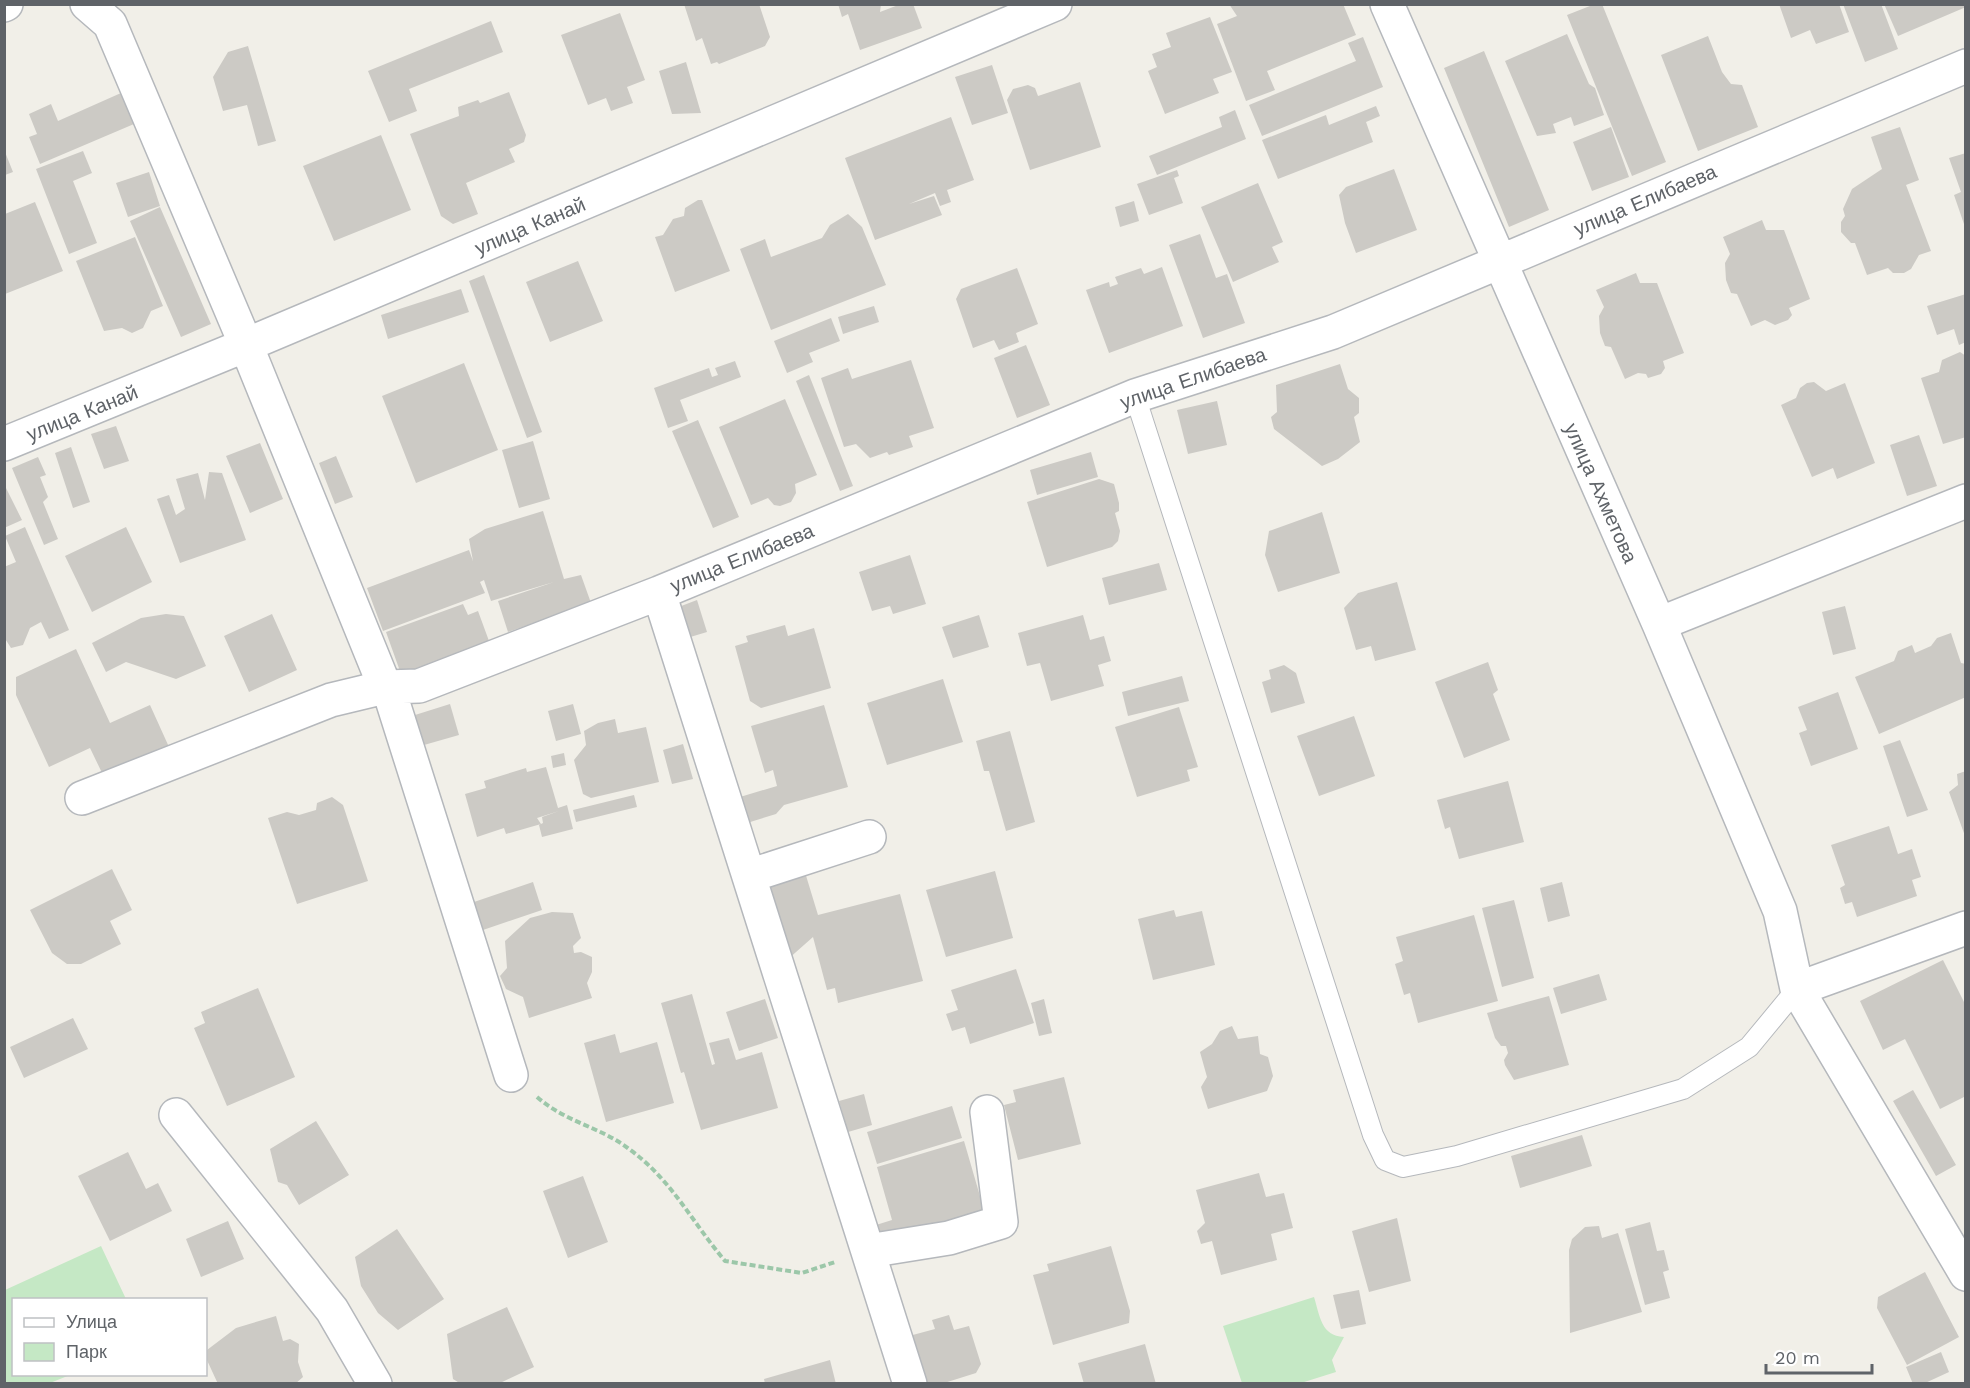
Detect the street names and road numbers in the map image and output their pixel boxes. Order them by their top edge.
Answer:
street label: улица Елибаева [1570,159,1721,241]
street label: улица Канай [471,192,589,260]
street label: улица Елибаева [1117,342,1270,414]
street label: улица Канай [23,380,141,446]
street label: улица Ахметова [1559,419,1643,568]
street label: улица Елибаева [667,518,818,598]

